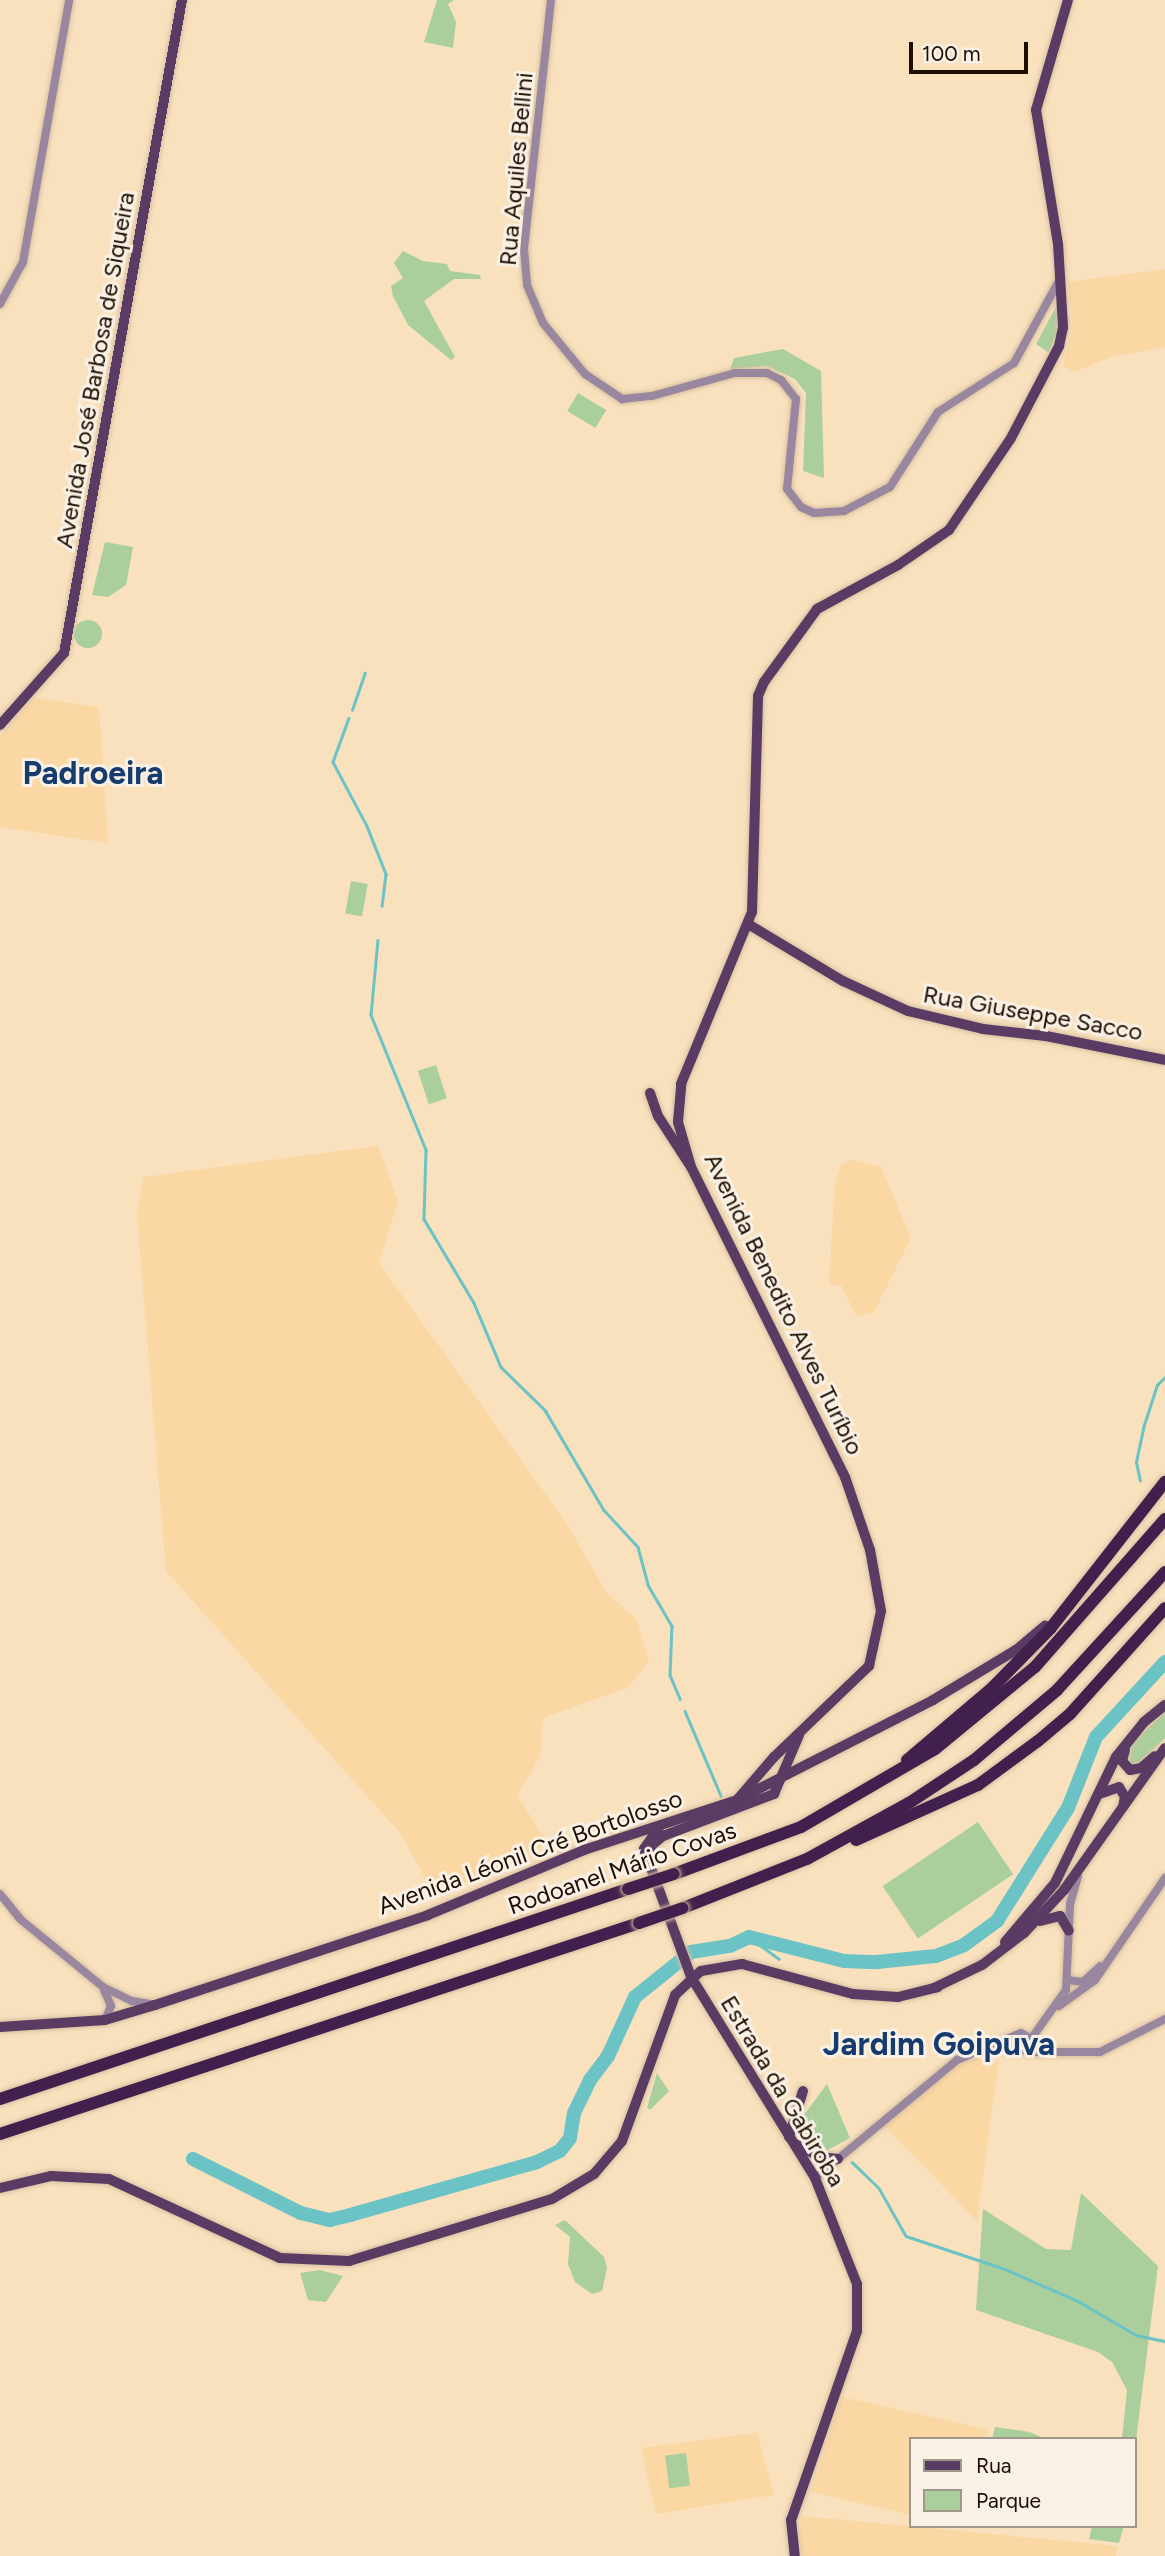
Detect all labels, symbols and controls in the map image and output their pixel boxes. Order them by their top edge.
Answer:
scale bar [913,28,1032,72]
text: 100 m [922,41,981,66]
street label: Rua Aquiles Bellini [493,71,539,267]
street label: Avenida José Barbosa de Siqueira [49,190,141,550]
district label: Padroeira [22,754,164,792]
street label: Rua Giuseppe Sacco [921,980,1145,1046]
street label: Avenida Benedito Alves Turíbio [698,1149,870,1459]
street label: Avenida Léonil Cré Bortolosso [374,1783,686,1921]
street label: Rodoanel Mário Covas [504,1815,740,1921]
street label: Estrada da Gabiroba [715,1990,851,2192]
district label: Jardim Goipuva [823,2025,1055,2063]
legend [909,2437,1137,2528]
text: Rua [976,2453,1012,2478]
text: Parque [976,2488,1041,2513]

